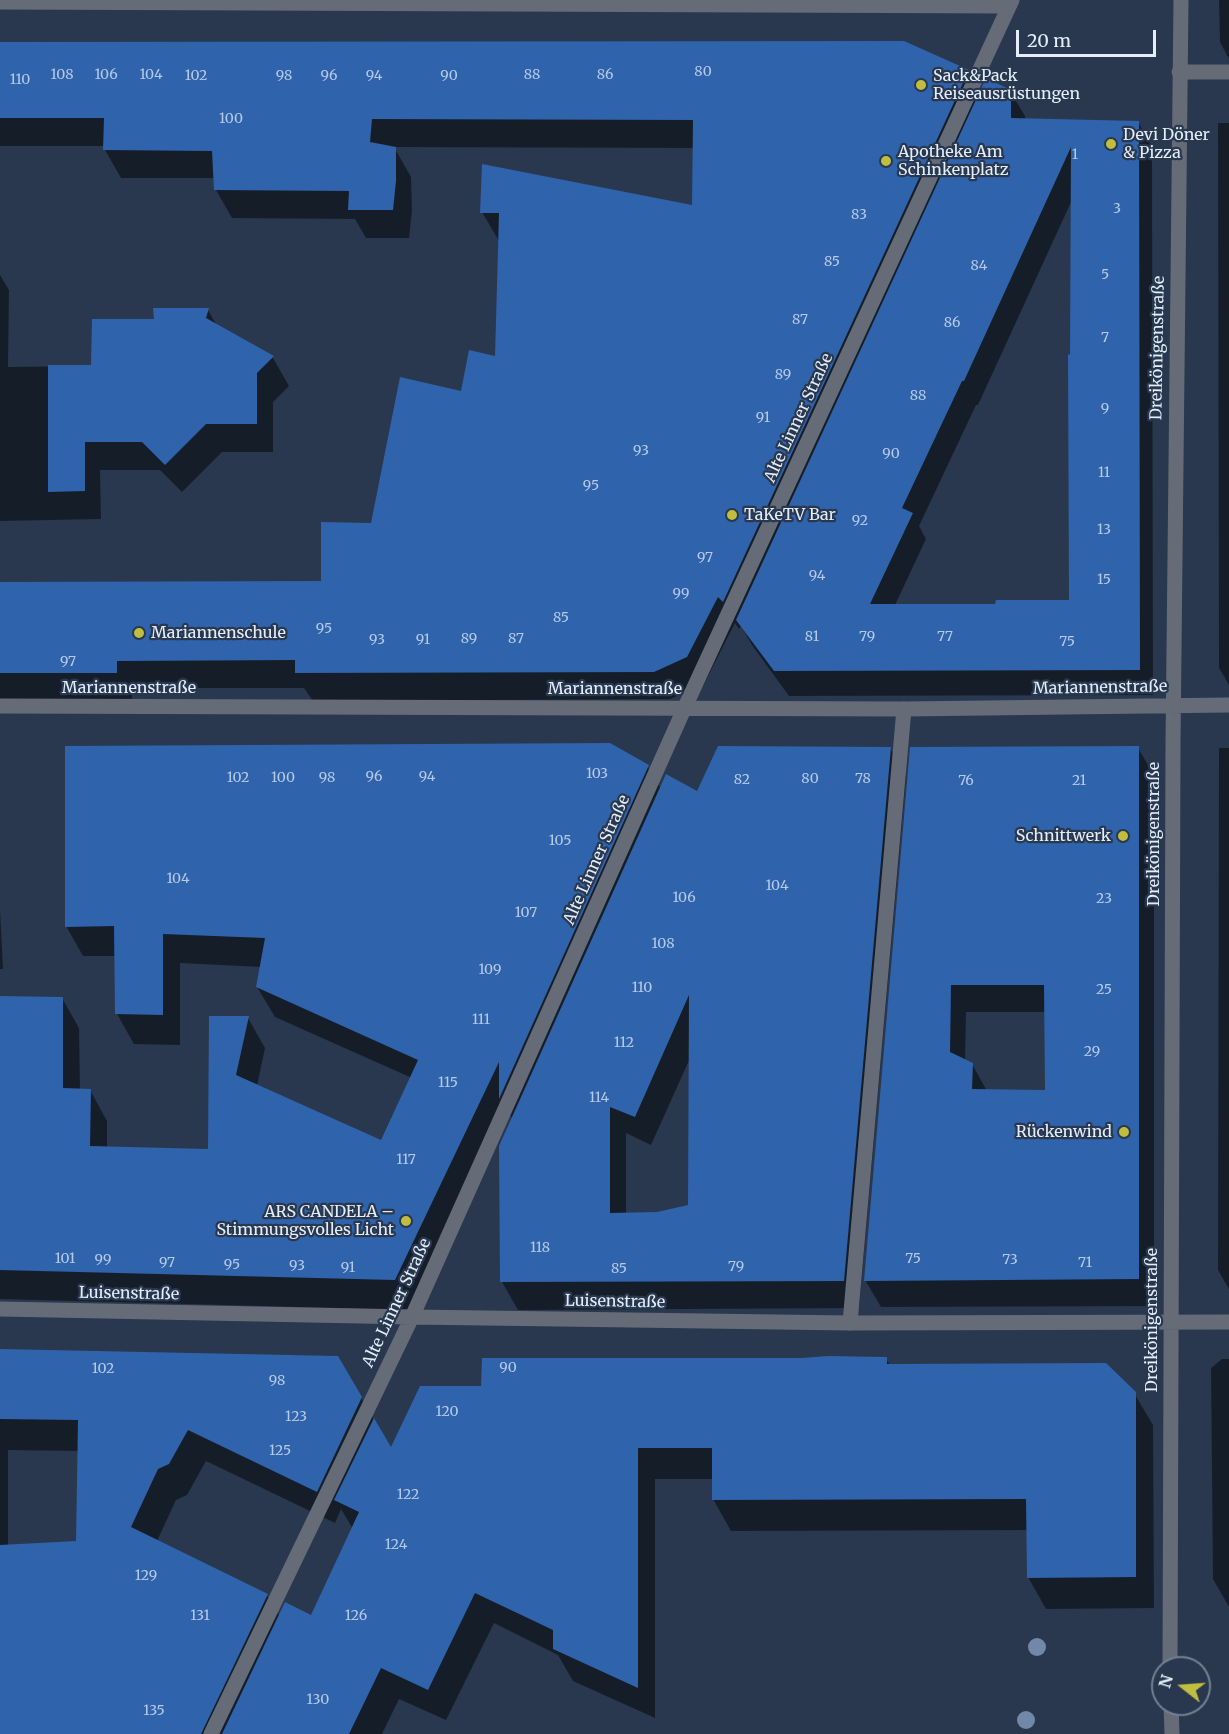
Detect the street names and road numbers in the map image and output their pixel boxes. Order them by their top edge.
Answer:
street label: Dreikönigenstraße [1147,276,1169,420]
street label: Alte Linner Straße [761,350,837,486]
street label: Mariannenstraße [1033,677,1167,699]
street label: Mariannenstraße [62,678,196,698]
street label: Mariannenstraße [548,679,682,699]
street label: Dreikönigenstraße [1144,762,1164,906]
street label: Alte Linner Straße [560,792,634,928]
street label: Alte Linner Straße [359,1235,435,1371]
street label: Dreikönigenstraße [1142,1248,1162,1392]
street label: Luisenstraße [79,1284,179,1304]
street label: Luisenstraße [565,1292,665,1312]

